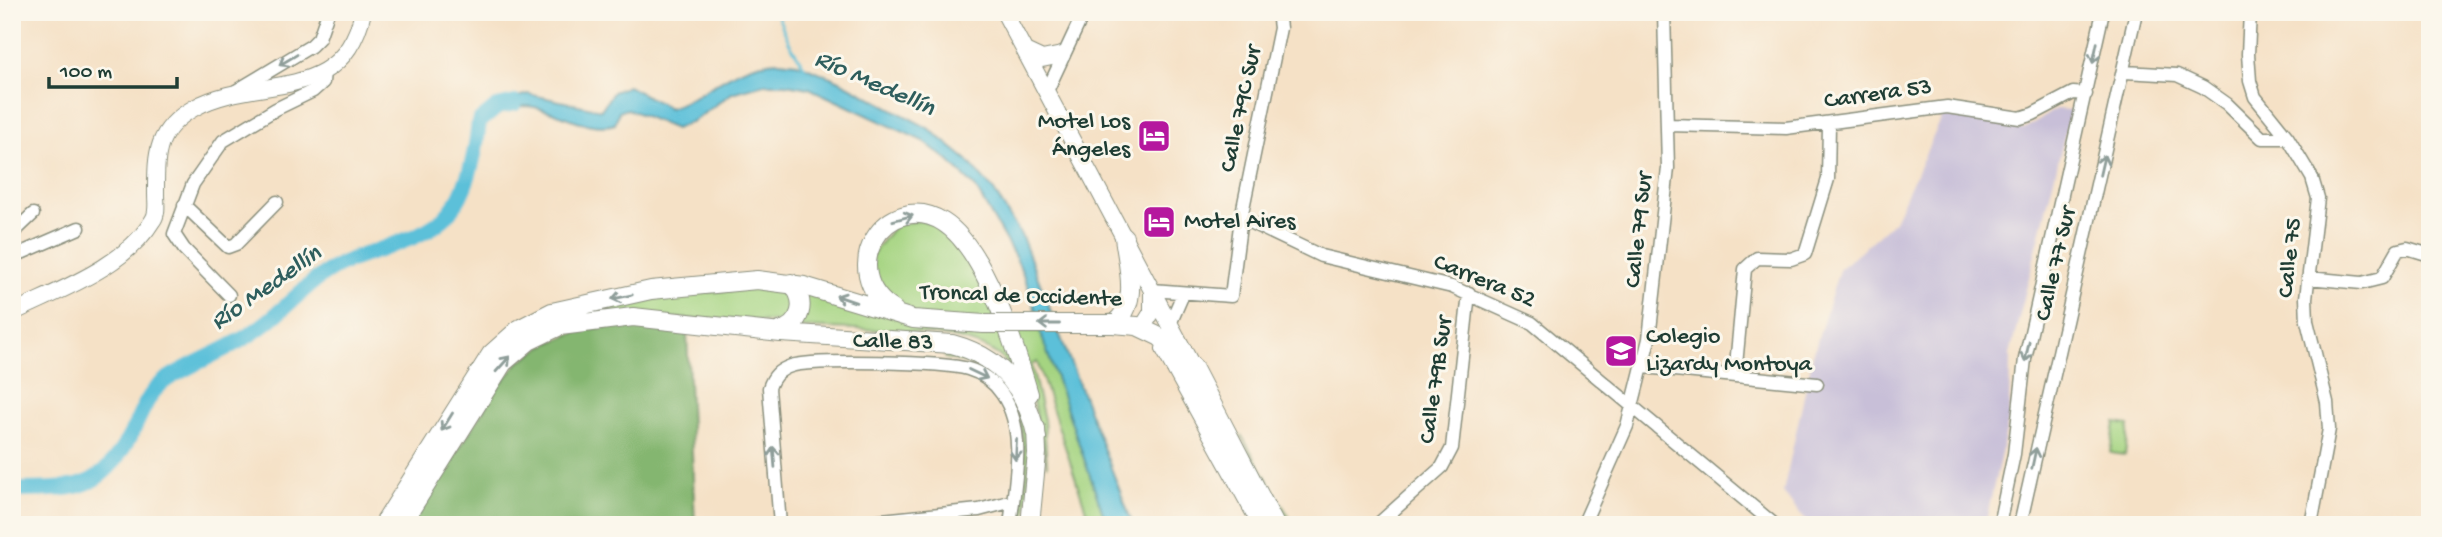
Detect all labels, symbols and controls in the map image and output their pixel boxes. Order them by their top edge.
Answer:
street label: Calle 79C Sur [1214,40,1270,175]
one-way arrow [2087,41,2101,64]
water label: Río Medellín [809,45,940,126]
scale bar [49,46,177,90]
one-way arrow [278,53,298,67]
text: 100 m [59,61,112,86]
street label: Carrera 53 [1822,73,1934,117]
place label: Motel Los Ángeles [1038,108,1131,165]
hotel icon: Motel Los Ángeles [1135,117,1173,155]
one-way arrow [2096,154,2109,177]
street label: Calle 79 Sur [1620,168,1661,289]
street label: Calle 77 Sur [2030,202,2085,324]
hotel icon: Motel Aires [1140,203,1178,241]
place label: Motel Aires [1184,208,1297,237]
one-way arrow [891,211,914,224]
street label: Calle 75 [2272,217,2310,299]
water label: Río Medellín [205,239,329,339]
street label: Carrera 52 [1429,248,1540,316]
street label: Troncal de Occidente [917,279,1123,315]
one-way arrow [611,290,634,304]
one-way arrow [835,291,857,304]
street label: Calle 79B Sur [1414,312,1461,446]
one-way arrow [1037,317,1060,331]
place label: Colegio Lizardy Montoya [1646,323,1813,380]
street label: Calle 83 [852,328,934,358]
school or university icon: Colegio Lizardy Montoya [1602,332,1640,370]
one-way arrow [2019,340,2033,363]
one-way arrow [495,355,511,373]
one-way arrow [967,368,988,381]
one-way arrow [439,412,453,432]
one-way arrow [1009,439,1022,461]
one-way arrow [767,446,780,469]
one-way arrow [2028,447,2041,470]

